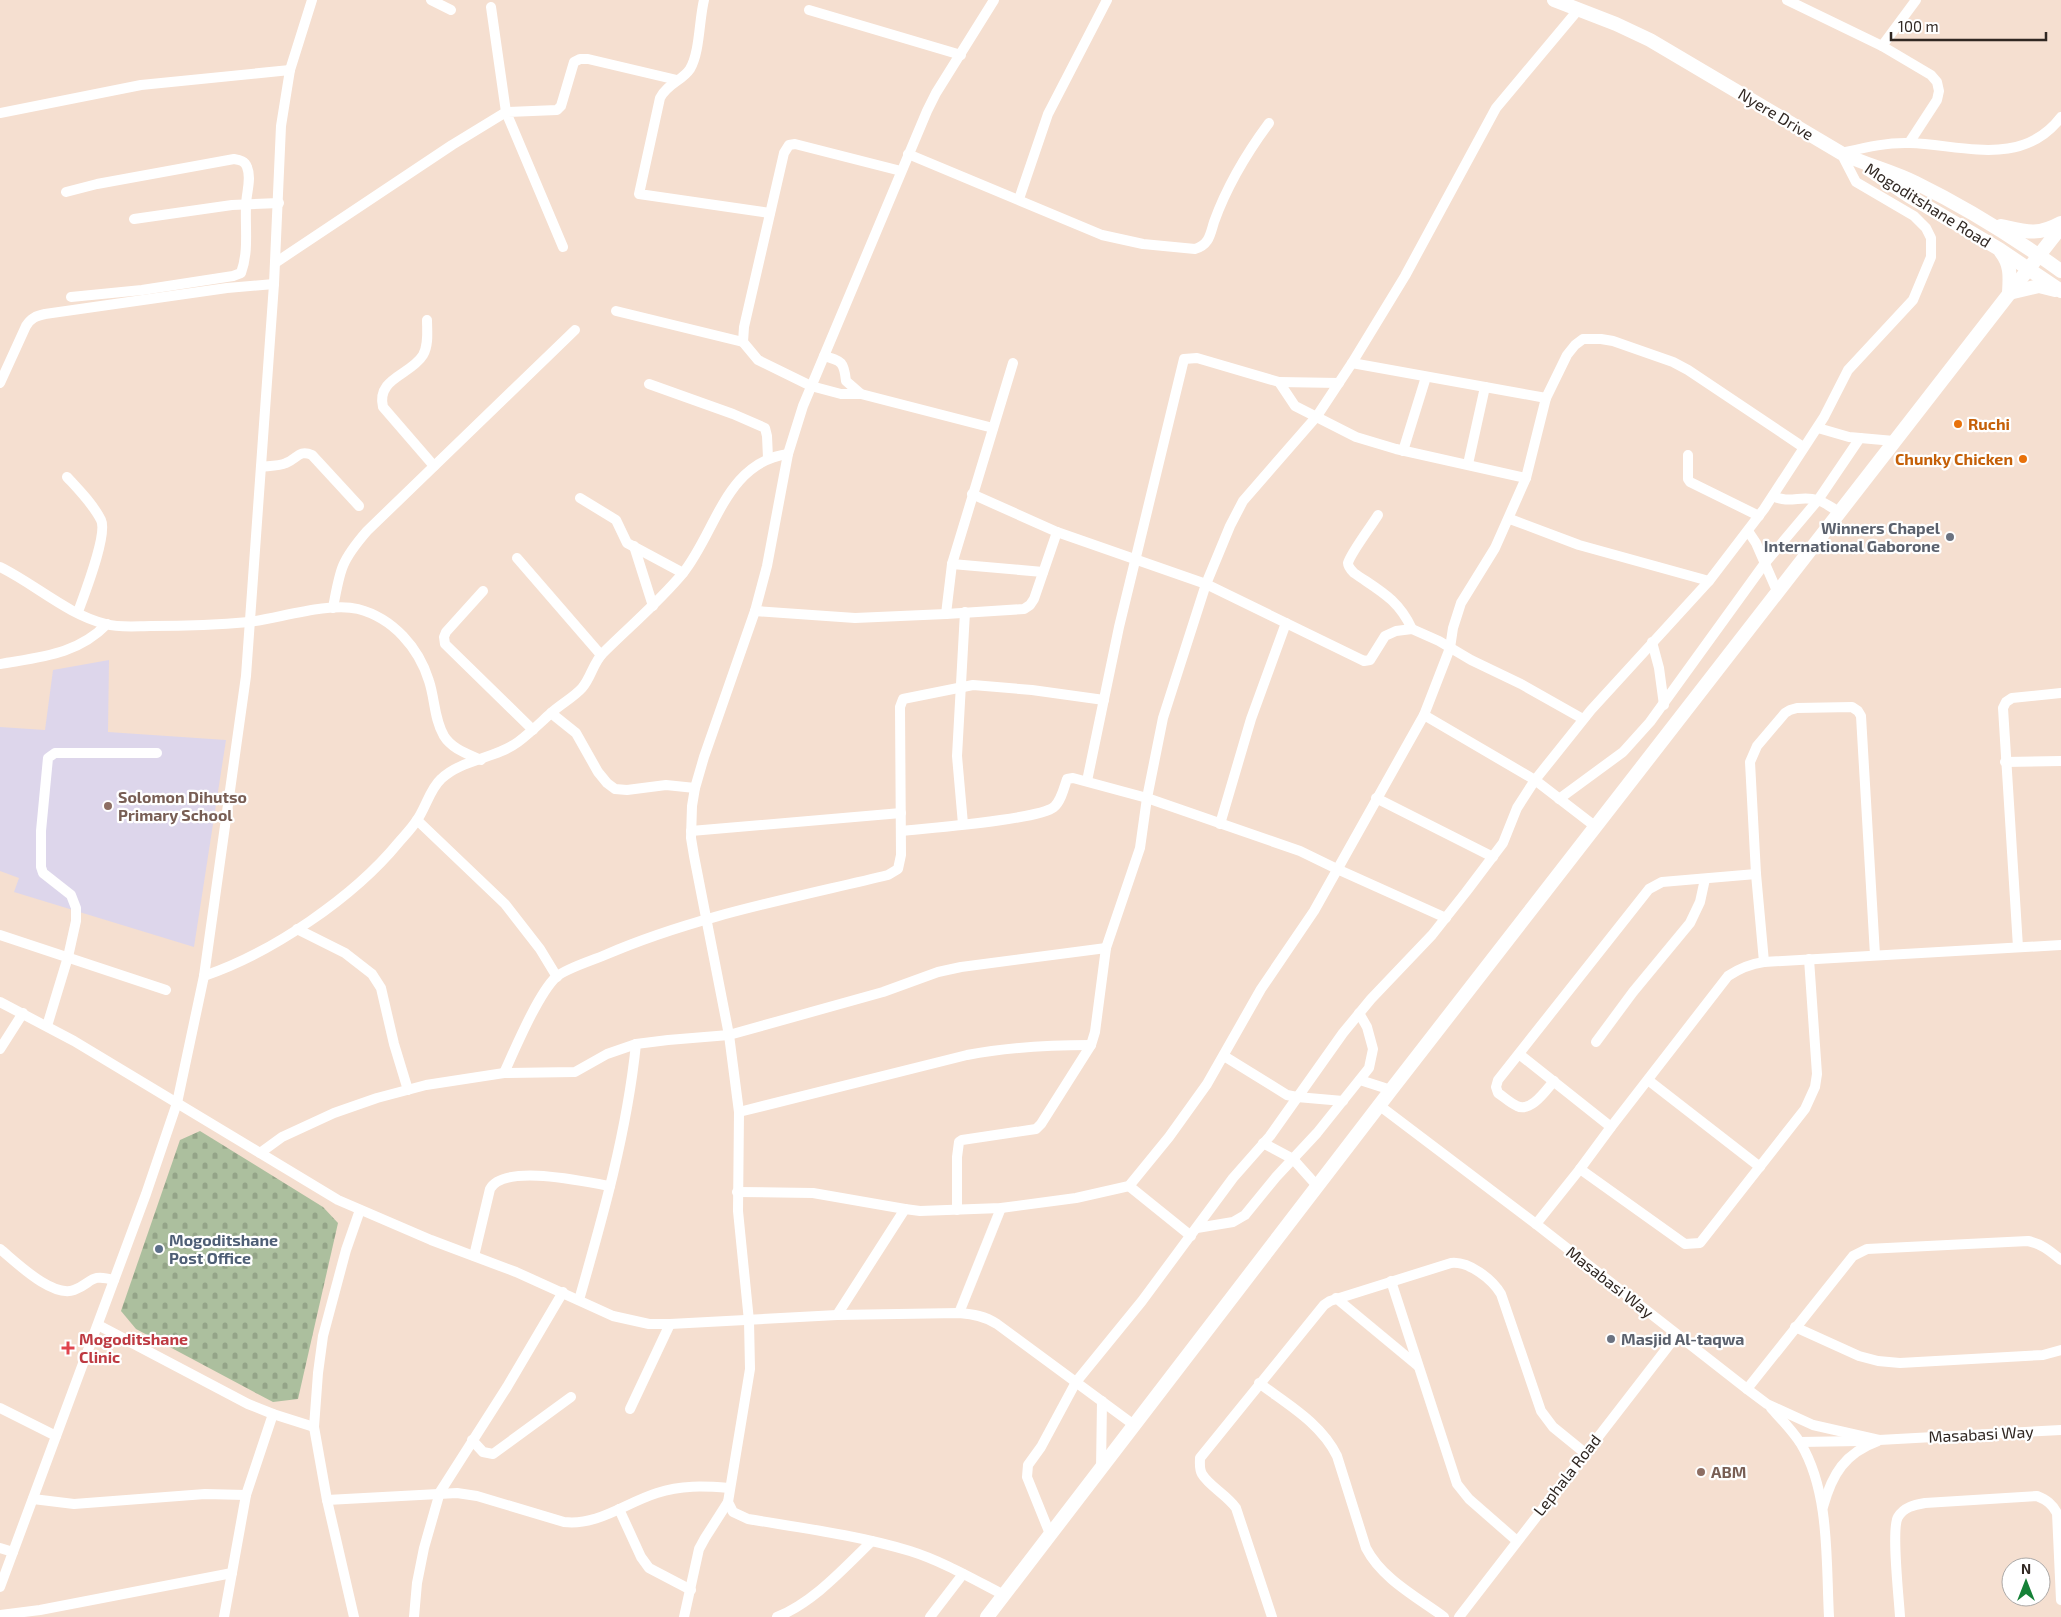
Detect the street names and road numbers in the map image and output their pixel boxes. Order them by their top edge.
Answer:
street label: Nyere Drive [1735,84,1817,143]
street label: Mogoditshane Road [1862,158,1995,251]
street label: Masabasi Way [1563,1242,1658,1322]
street label: Masabasi Way [1928,1421,2035,1446]
street label: Lephala Road [1529,1430,1604,1519]

